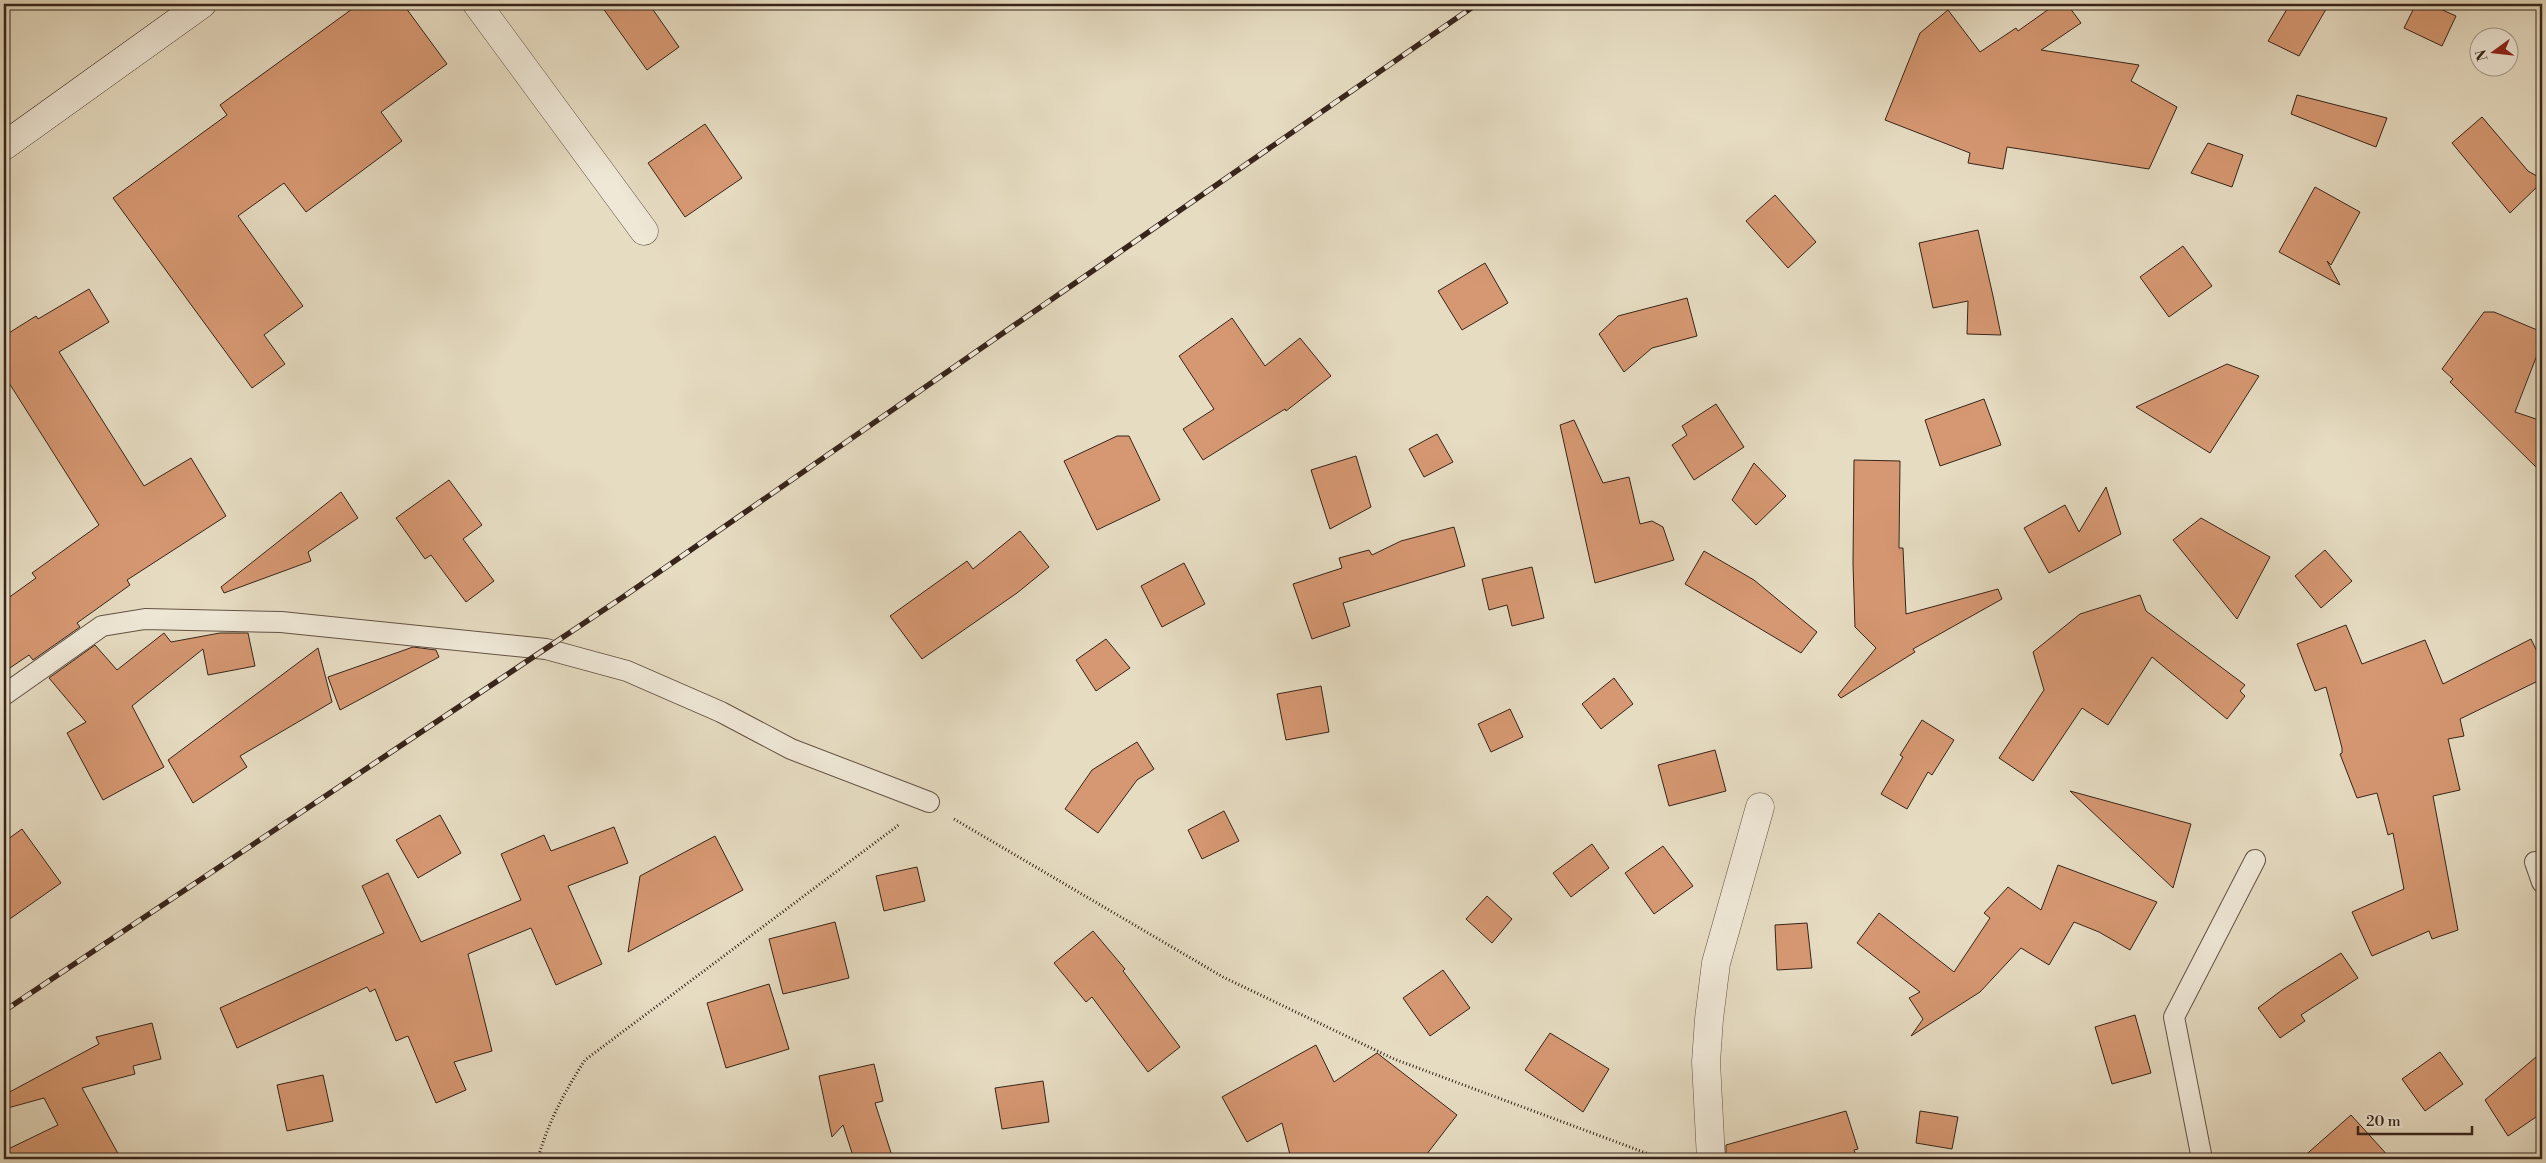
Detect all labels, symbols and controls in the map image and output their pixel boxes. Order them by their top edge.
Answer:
north arrow [2468,28,2518,78]
text: N [2472,47,2493,63]
scale bar [2358,1103,2472,1135]
text: 20 m [2366,1112,2401,1131]

